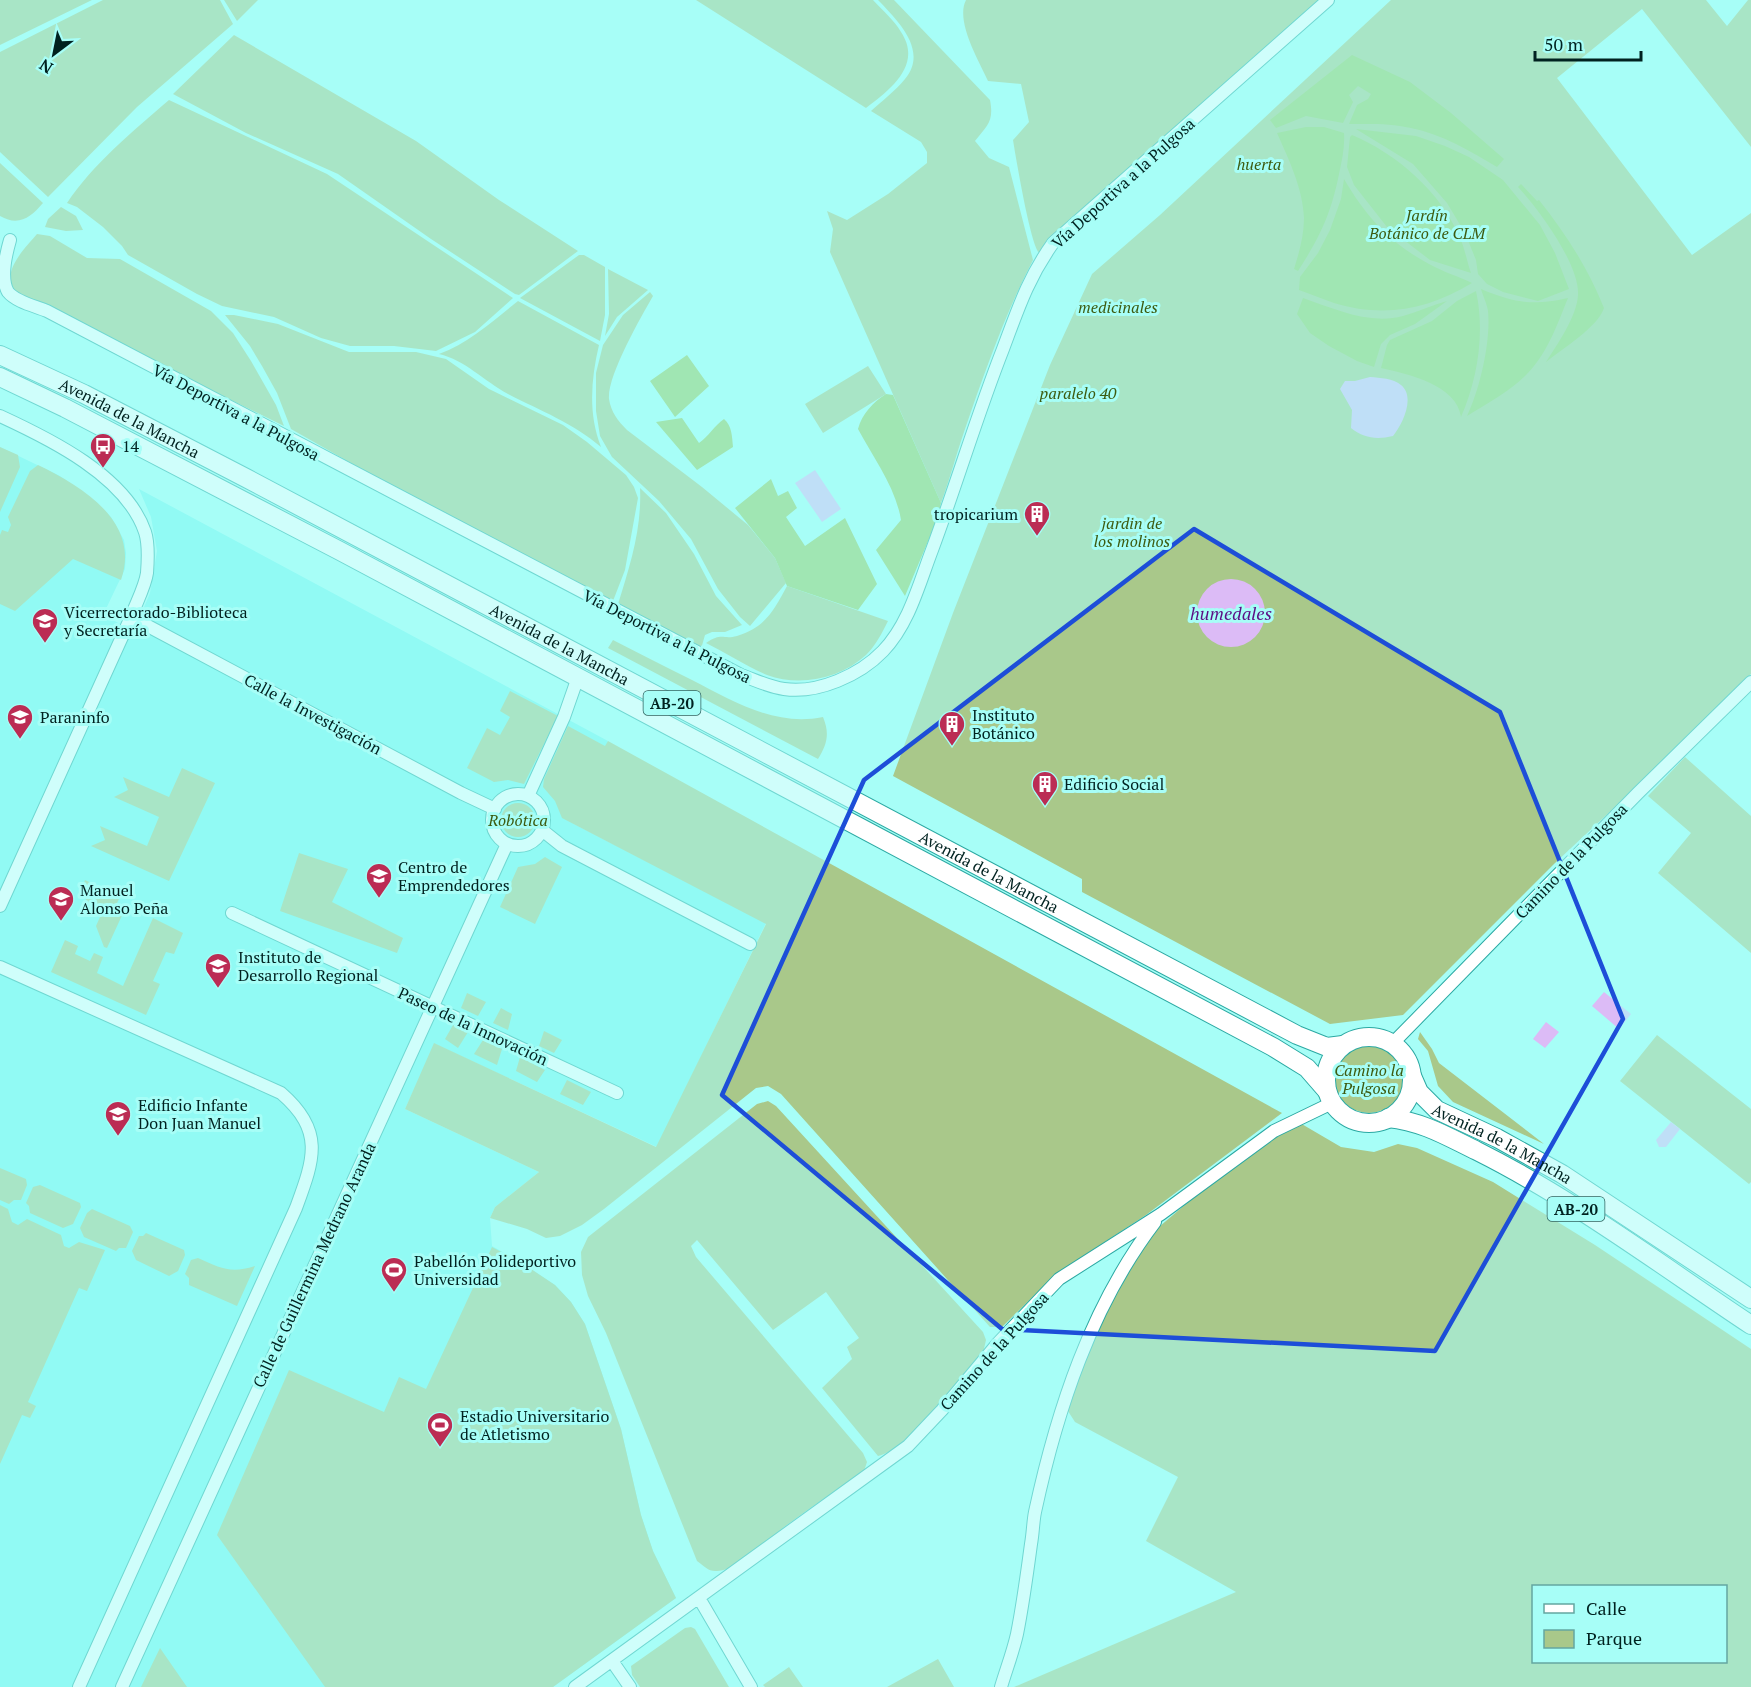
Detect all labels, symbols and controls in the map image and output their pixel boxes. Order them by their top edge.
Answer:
north arrow [24,24,84,84]
scale bar [1535,24,1642,62]
text: 50 m [1544,32,1584,56]
text: N [35,54,57,79]
street label: Vía Deportiva a la Pulgosa [1047,113,1199,253]
park label: huerta [1237,153,1281,175]
park label: Jardín Botánico de CLM [1368,204,1486,244]
park label: medicinales [1078,296,1158,318]
street label: Vía Deportiva a la Pulgosa [149,359,323,465]
street label: Avenida de la Mancha [56,373,203,463]
park label: paralelo 40 [1040,382,1117,404]
bus stop icon: 14 [88,431,118,469]
place label: 14 [122,435,140,457]
building icon: tropicarium [1022,499,1052,537]
place label: tropicarium [934,503,1018,525]
park label: jardin de los molinos [1094,512,1171,552]
street label: Vía Deportiva a la Pulgosa [579,584,755,688]
street label: Avenida de la Mancha [486,598,633,690]
place label: Vicerrectorado-Biblioteca y Secretaría [63,601,248,641]
water label: humedales [1190,601,1272,625]
school or university icon: Vicerrectorado-Biblioteca y Secretaría [30,606,60,644]
street label: Calle la Investigación [240,668,386,760]
road number: AB-20 [644,691,700,715]
school or university icon: Paraninfo [5,702,35,740]
place label: Instituto Botánico [972,704,1035,744]
place label: Paraninfo [40,706,110,728]
building icon: Instituto Botánico [937,709,967,747]
building icon: Edificio Social [1030,769,1060,807]
place label: Edificio Social [1064,773,1164,795]
street label: Camino de la Pulgosa [1510,798,1632,924]
park label: Robótica [487,809,548,831]
street label: Avenida de la Mancha [915,826,1063,918]
place label: Centro de Emprendedores [398,856,510,896]
school or university icon: Centro de Emprendedores [364,861,394,899]
place label: Manuel Alonso Peña [80,879,168,919]
school or university icon: Manuel Alonso Peña [46,884,76,922]
place label: Instituto de Desarrollo Regional [238,946,378,986]
school or university icon: Instituto de Desarrollo Regional [203,951,233,989]
street label: Paseo de la Innovación [395,982,552,1071]
park label: Camino la Pulgosa [1334,1059,1404,1099]
place label: Edificio Infante Don Juan Manuel [138,1094,261,1134]
street label: Avenida de la Mancha [1428,1098,1576,1189]
school or university icon: Edificio Infante Don Juan Manuel [103,1099,133,1137]
street label: Calle de Guillermina Medrano Aranda [247,1139,381,1391]
road number: AB-20 [1548,1197,1604,1221]
place label: Pabellón Polideportivo Universidad [414,1250,576,1290]
sports icon: Pabellón Polideportivo Universidad [379,1255,409,1293]
street label: Camino de la Pulgosa [935,1287,1053,1415]
place label: Estadio Universitario de Atletismo [460,1405,609,1445]
sports icon: Estadio Universitario de Atletismo [425,1410,455,1448]
legend [1532,1585,1727,1663]
text: Calle [1586,1596,1627,1620]
text: Parque [1586,1626,1642,1650]

